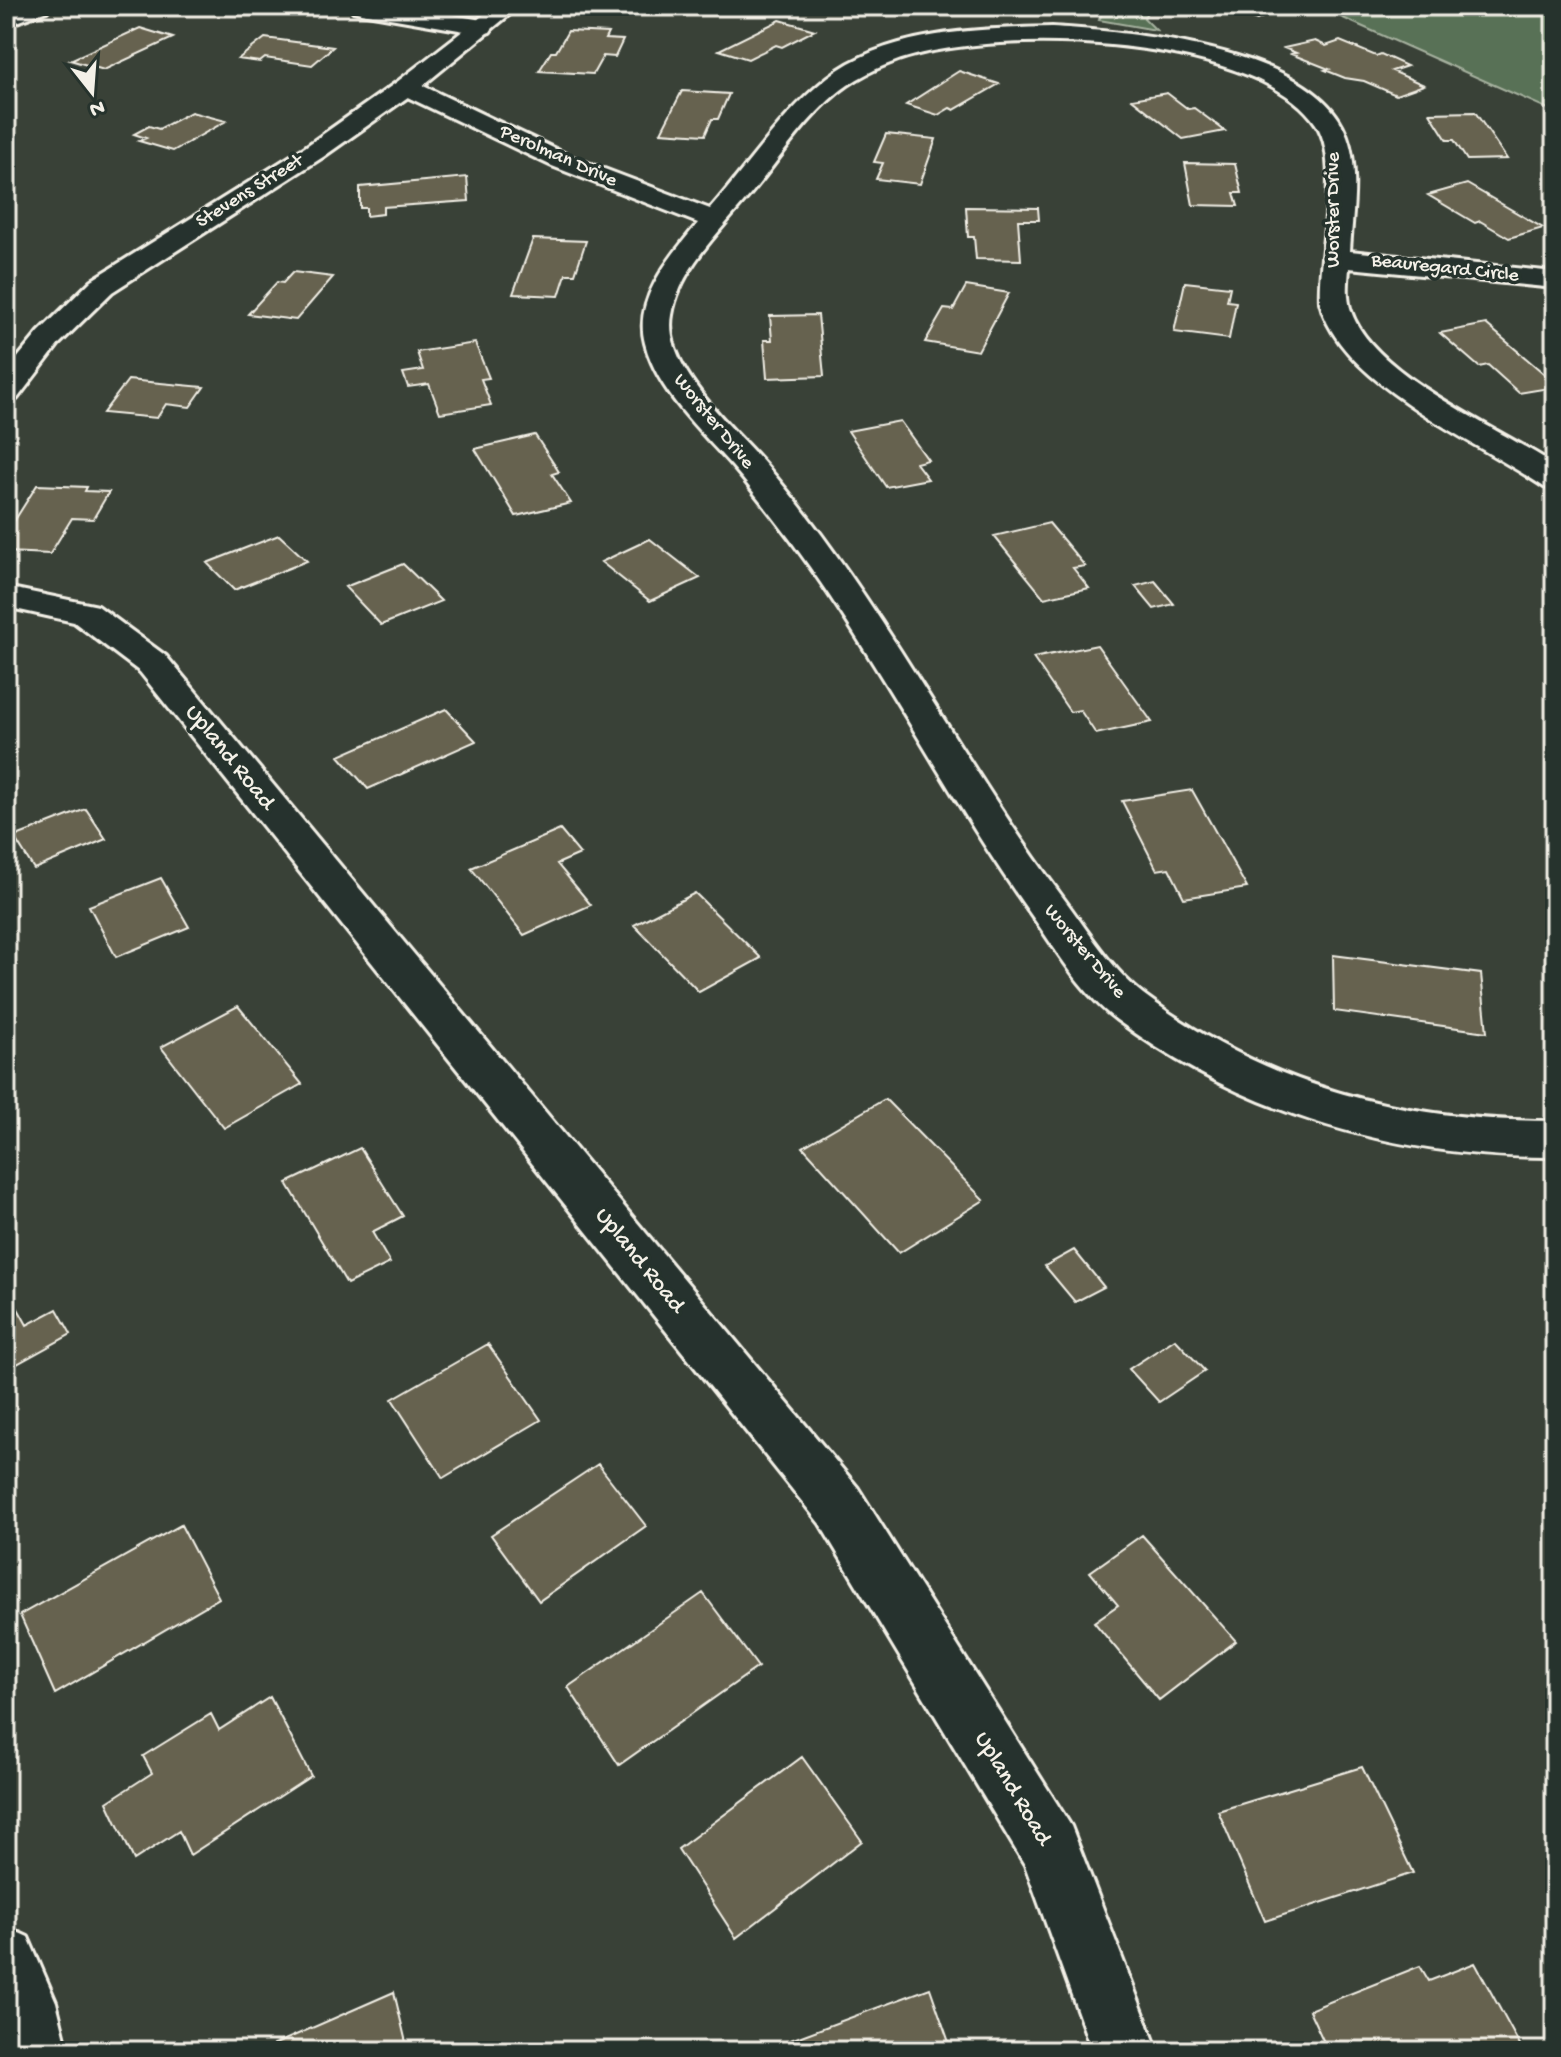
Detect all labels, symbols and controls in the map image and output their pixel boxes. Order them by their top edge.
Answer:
north arrow [52,52,132,132]
text: N [86,93,107,122]
street label: Perolman Drive [495,120,621,193]
street label: Stevens Street [192,149,309,234]
street label: Worster Drive [1323,151,1346,268]
street label: Beauregard Circle [1369,250,1521,288]
street label: Worster Drive [668,370,759,475]
street label: Upland Road [178,699,282,818]
street label: Worster Drive [1038,900,1130,1004]
street label: Upland Road [588,1202,692,1321]
street label: Upland Road [967,1727,1058,1853]

